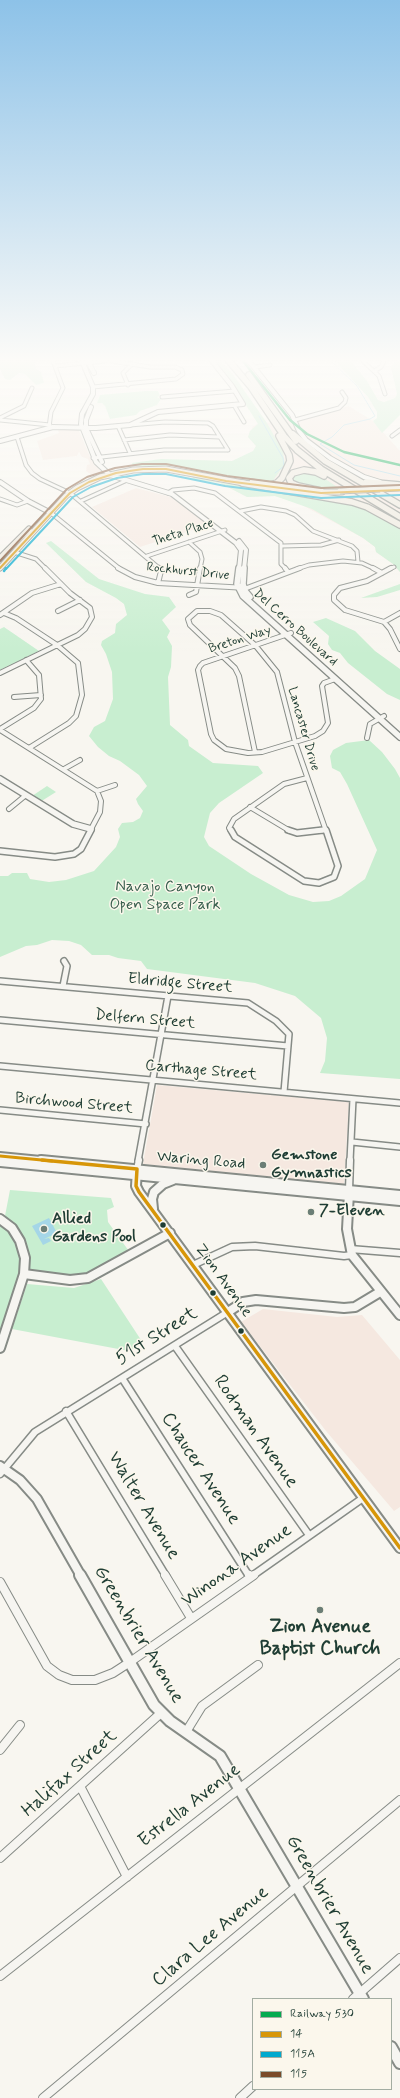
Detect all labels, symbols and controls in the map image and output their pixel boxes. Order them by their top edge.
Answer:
street label: Theta Place [150,516,216,550]
street label: Rockhurst Drive [146,560,230,584]
street label: Del Cerro Boulevard [250,586,340,670]
street label: Breton Way [207,623,273,657]
street label: Lancaster Drive [284,685,322,773]
park label: Navajo Canyon Open Space Park [110,878,220,916]
street label: Eldridge Street [127,970,233,998]
street label: Delfern Street [94,1006,196,1034]
street label: Carthage Street [144,1057,258,1085]
street label: Birchwood Street [14,1089,134,1119]
place label: Gemstone Gymnastics [271,1146,352,1184]
street label: Waring Road [156,1148,246,1174]
marker: Gemstone Gymnastics [258,1160,268,1170]
place label: 7-Eleven [319,1202,385,1222]
marker: 7-Eleven [306,1207,316,1217]
place label: Allied Gardens Pool [52,1210,136,1248]
unlabelled marker [158,1220,168,1230]
marker: Allied Gardens Pool [39,1224,49,1234]
street label: Zion Avenue [190,1241,256,1321]
unlabelled marker [208,1288,218,1298]
street label: 51st Street [112,1303,202,1371]
unlabelled marker [236,1326,246,1336]
street label: Rodman Avenue [208,1371,302,1493]
street label: Chaucer Avenue [155,1409,245,1529]
street label: Walter Avenue [102,1448,184,1564]
street label: Winona Avenue [177,1519,297,1613]
street label: Greenbrier Avenue [88,1562,188,1708]
marker: Zion Avenue Baptist Church [315,1605,325,1615]
place label: Zion Avenue Baptist Church [260,1617,380,1661]
street label: Halifax Street [18,1725,122,1823]
street label: Estrella Avenue [134,1759,246,1853]
street label: Greenbrier Avenue [280,1832,378,1978]
street label: Clara Lee Avenue [148,1882,274,1992]
legend [252,1998,392,2090]
text: Railway 530 [290,2006,354,2022]
text: 14 [290,2026,303,2042]
text: 115A [290,2046,315,2062]
text: 115 [290,2066,307,2082]

